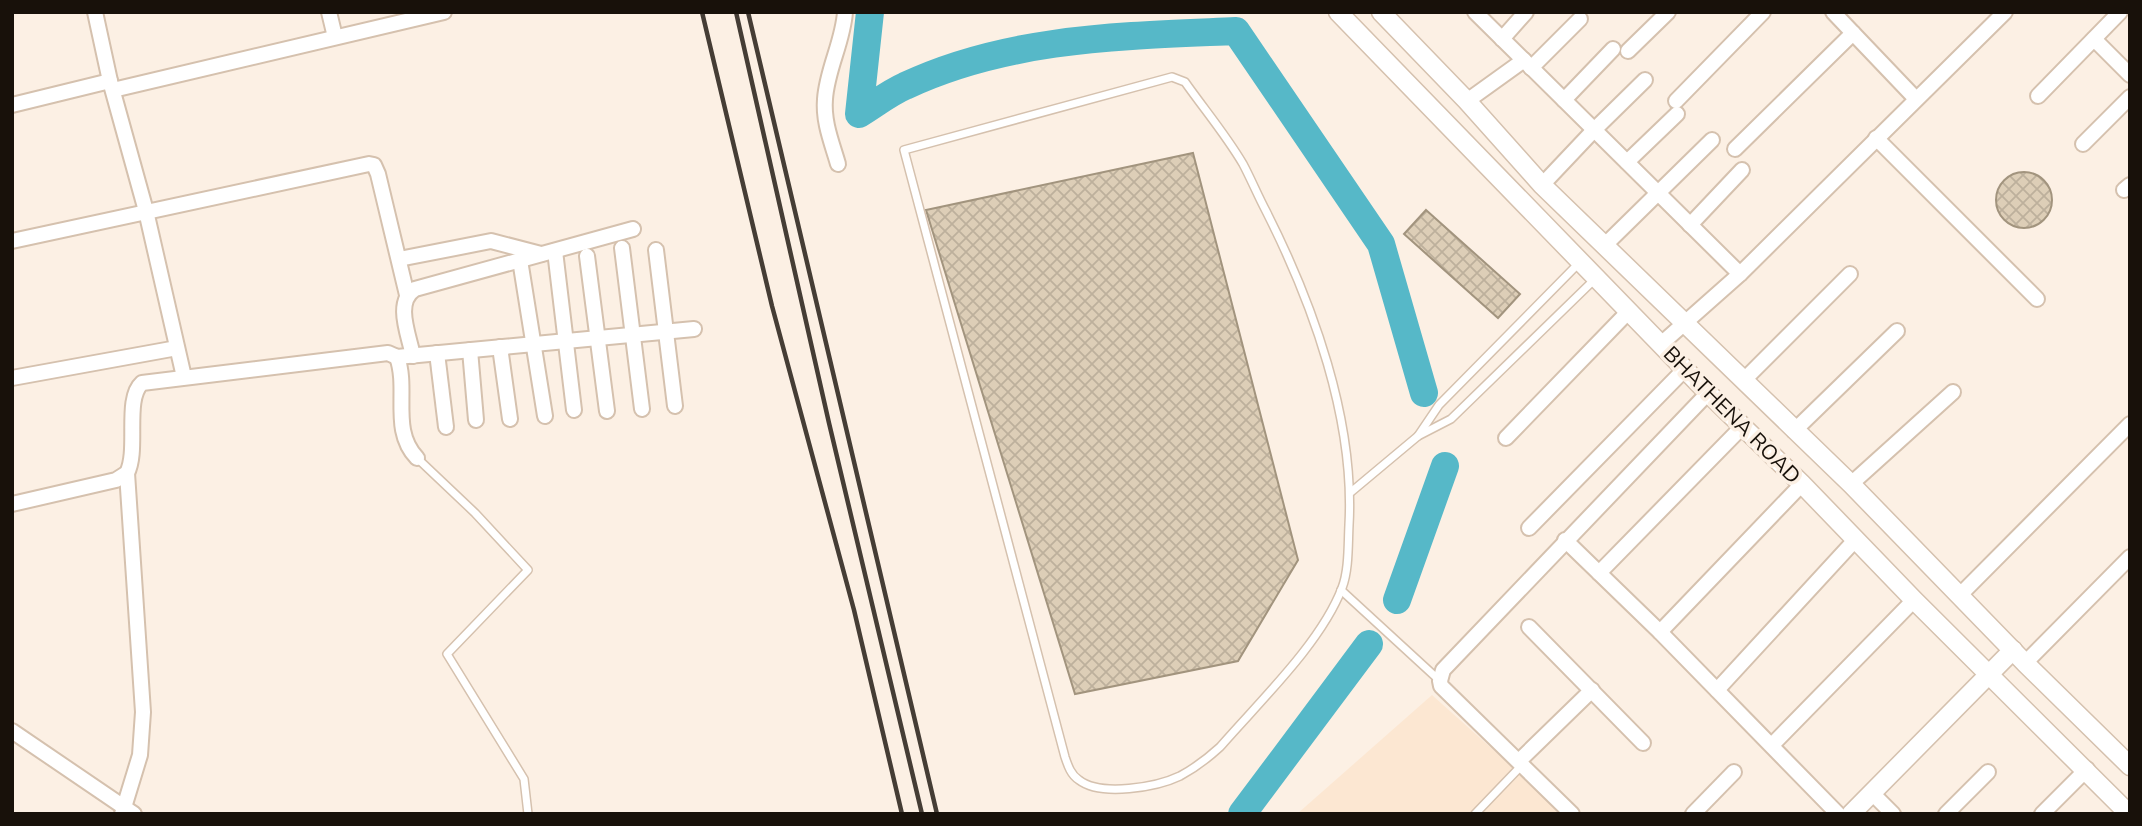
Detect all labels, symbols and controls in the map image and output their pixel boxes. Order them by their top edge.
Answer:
street label: BHATHENA ROAD [1659,340,1807,488]

